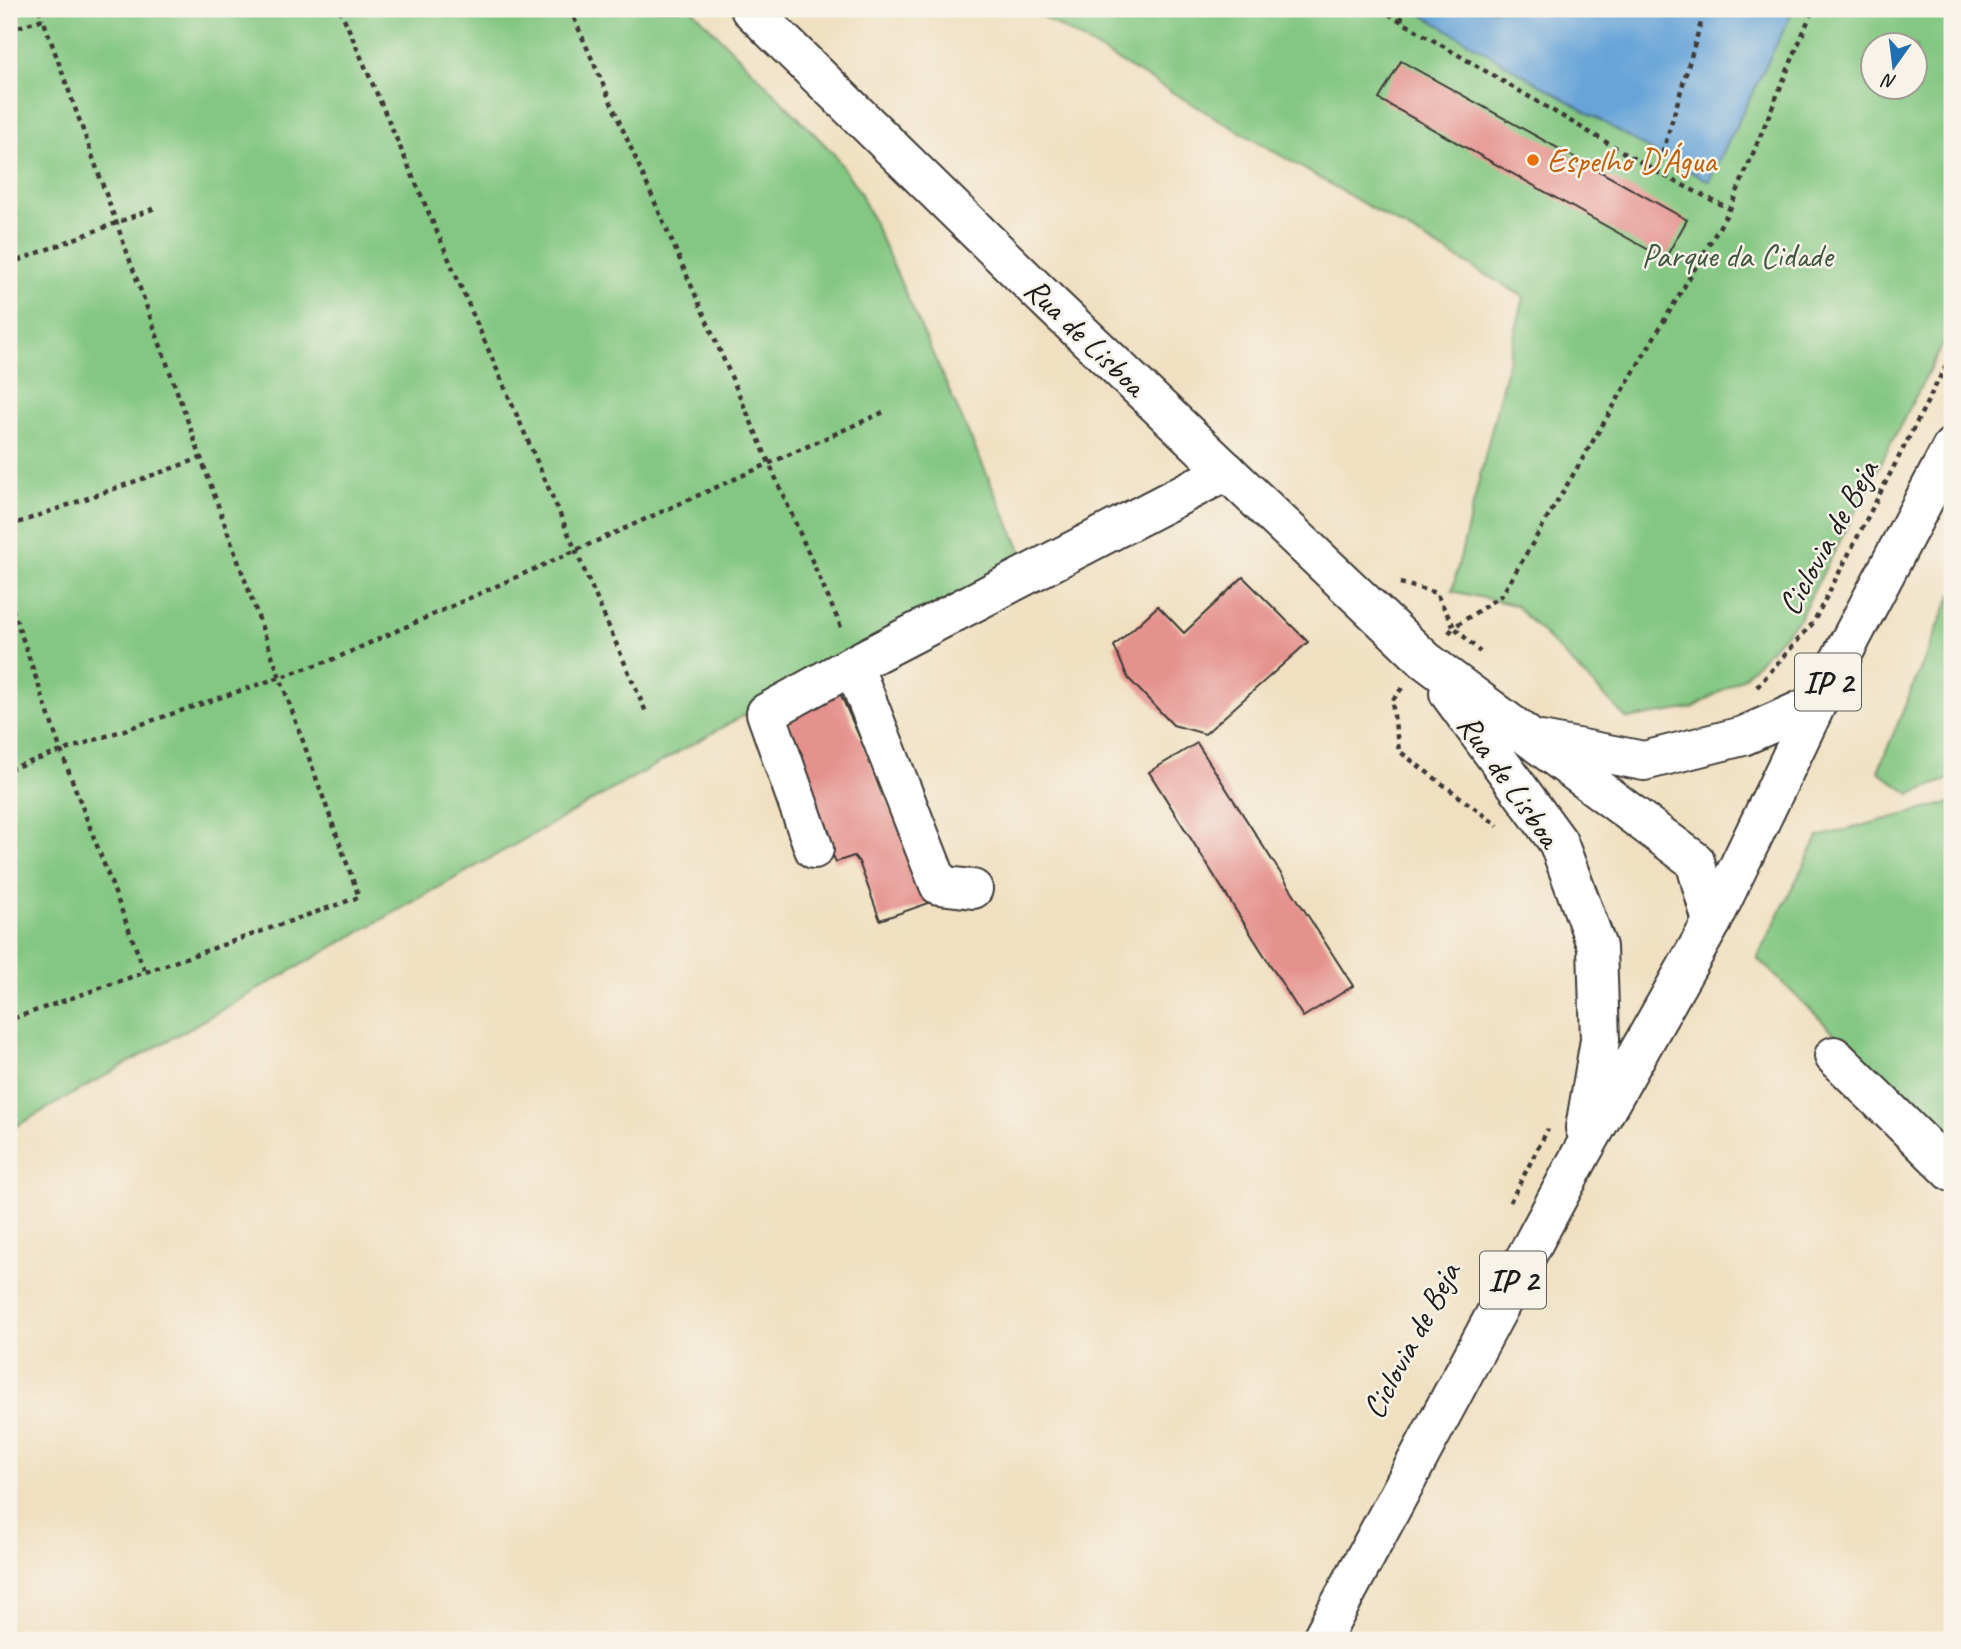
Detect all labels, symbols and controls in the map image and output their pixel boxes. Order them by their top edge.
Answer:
north arrow [1860,32,1930,102]
text: N [1878,68,1899,95]
place label: Espelho D'Água [1547,140,1718,182]
marker: Espelho D'Água [1525,152,1541,168]
park label: Parque da Cidade [1642,235,1835,277]
street label: Rua de Lisboa [1016,268,1157,407]
street label: Ciclovia de Beja [1768,450,1889,622]
road number: IP 2 [1795,654,1861,710]
street label: Rua de Lisboa [1448,706,1572,857]
road number: IP 2 [1480,1252,1546,1308]
street label: Ciclovia de Beja [1352,1253,1471,1426]

